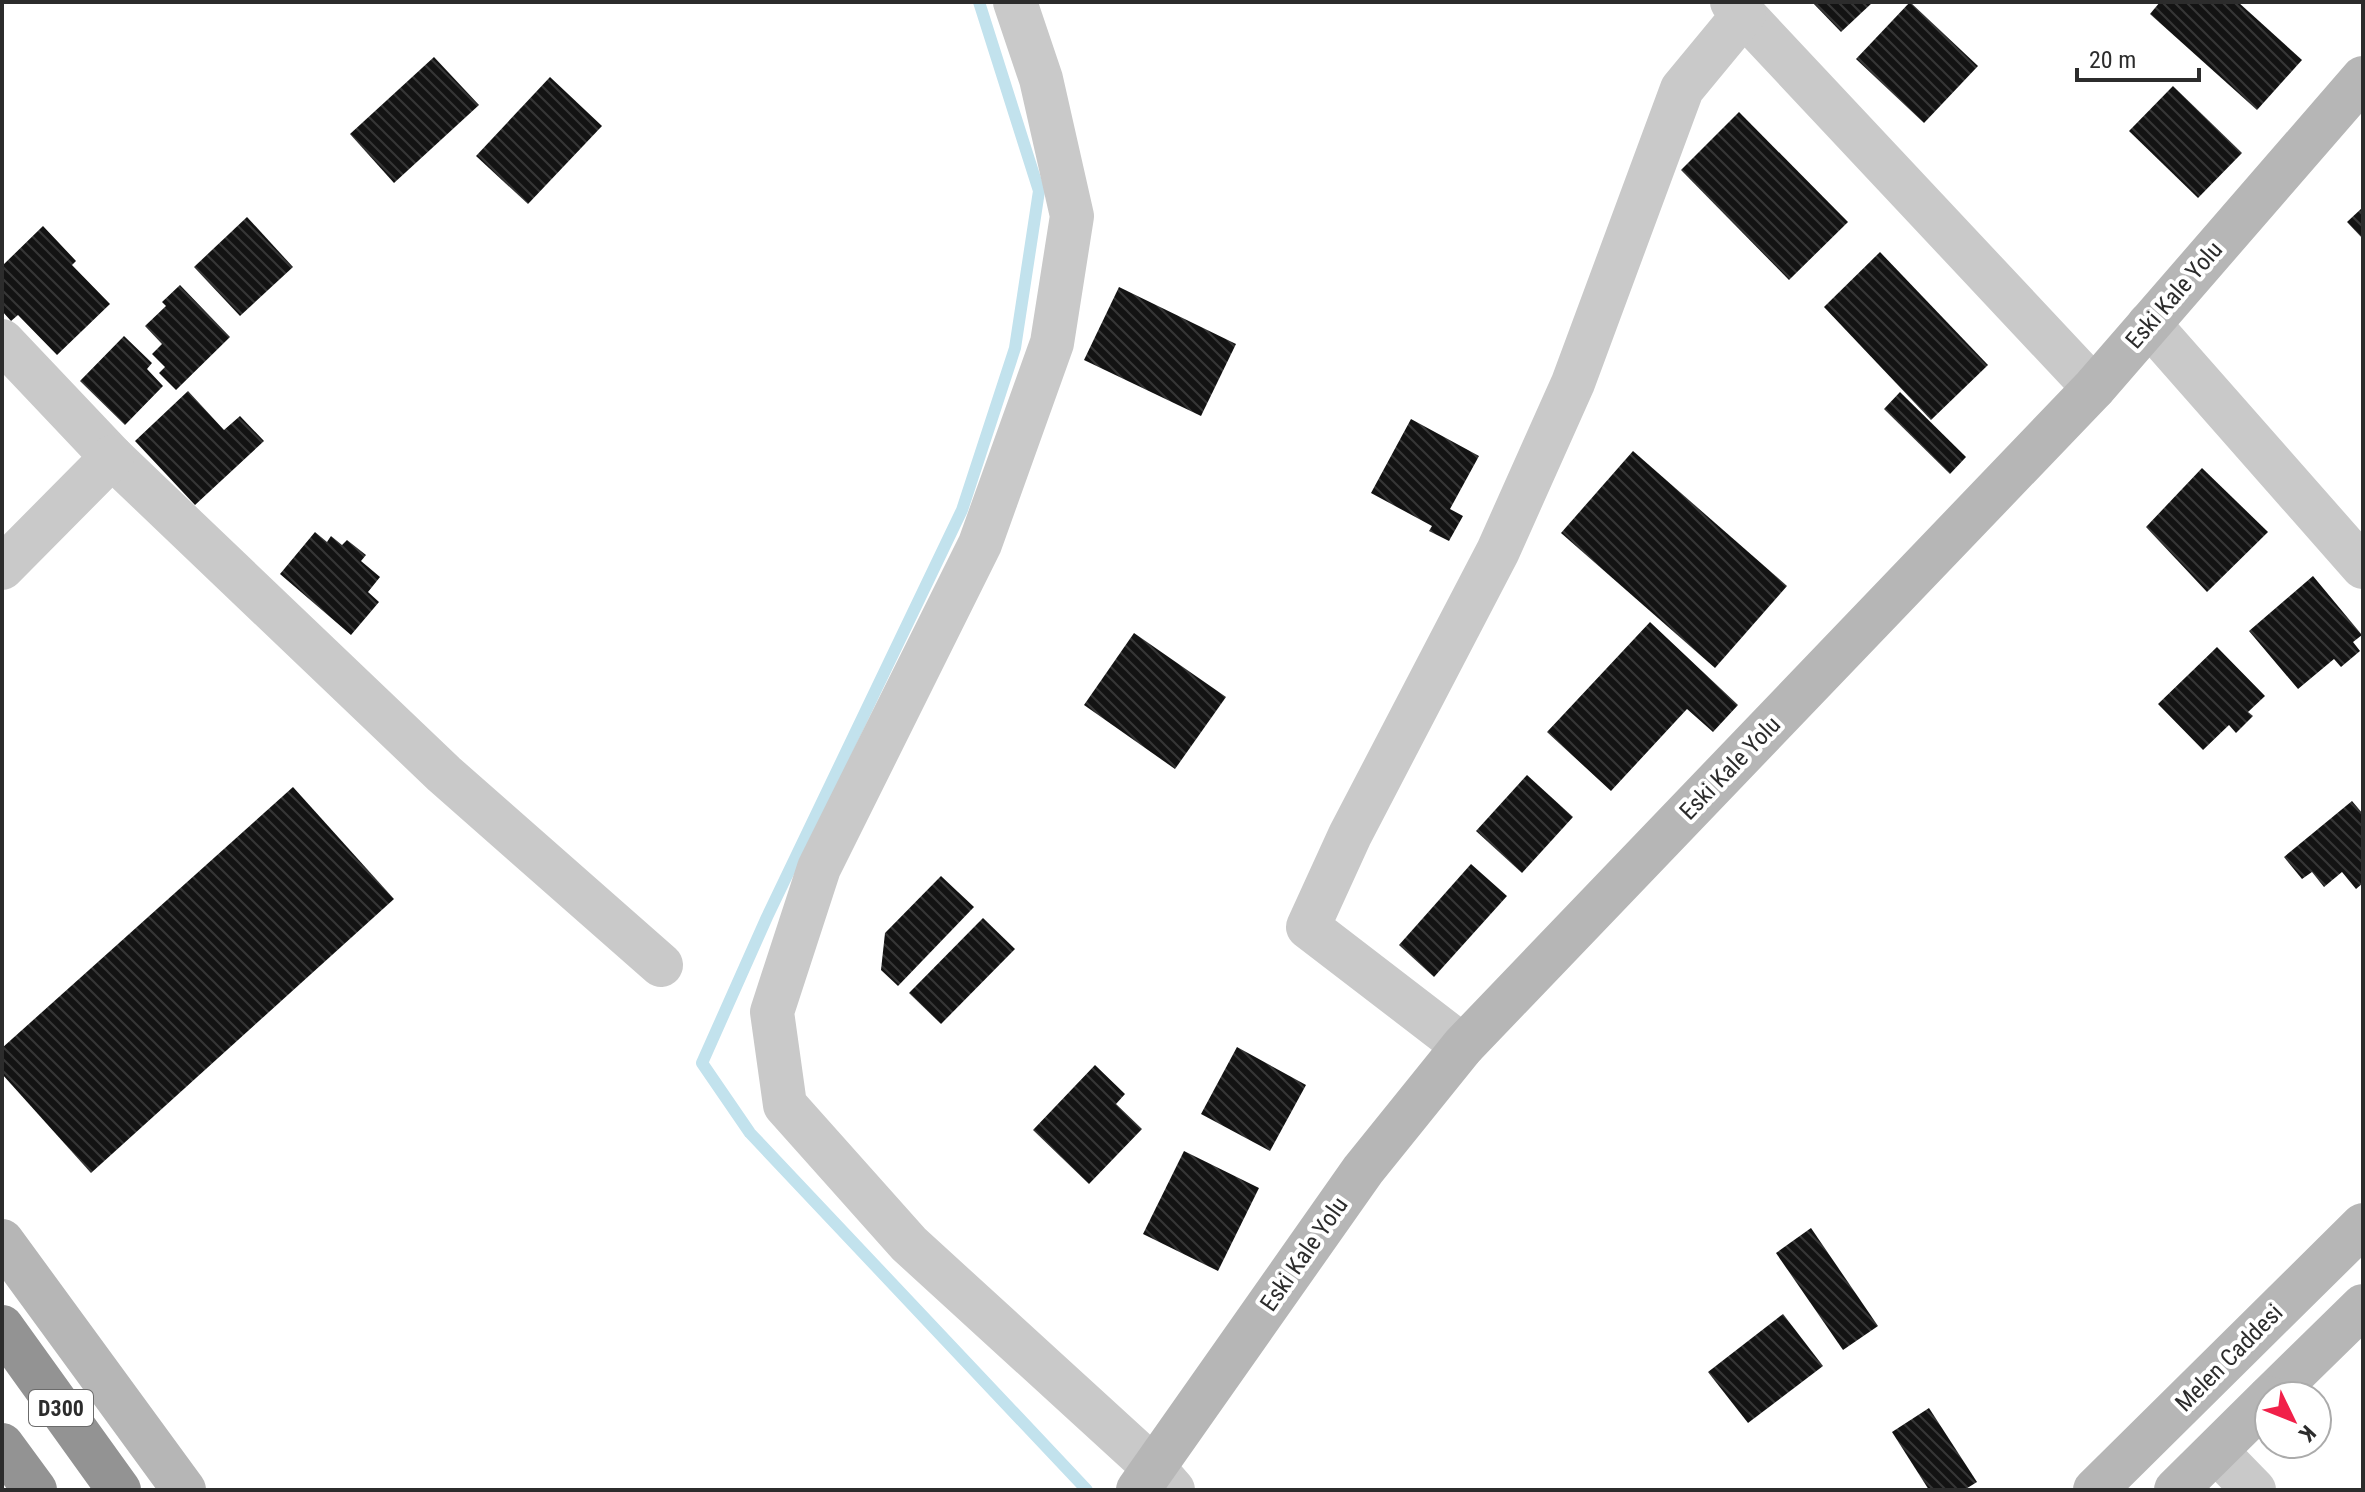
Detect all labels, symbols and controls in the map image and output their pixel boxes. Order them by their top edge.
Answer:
scale bar [2077,32,2199,82]
text: 20 m [2089,46,2136,74]
street label: Eski Kale Yolu [2120,236,2228,354]
street label: Eski Kale Yolu [1674,711,1786,825]
street label: Eski Kale Yolu [1255,1192,1353,1316]
street label: Melen Caddesi [2170,1299,2288,1417]
north arrow [2253,1380,2333,1460]
road number: D300 [29,1390,93,1426]
text: K [2293,1420,2321,1447]

